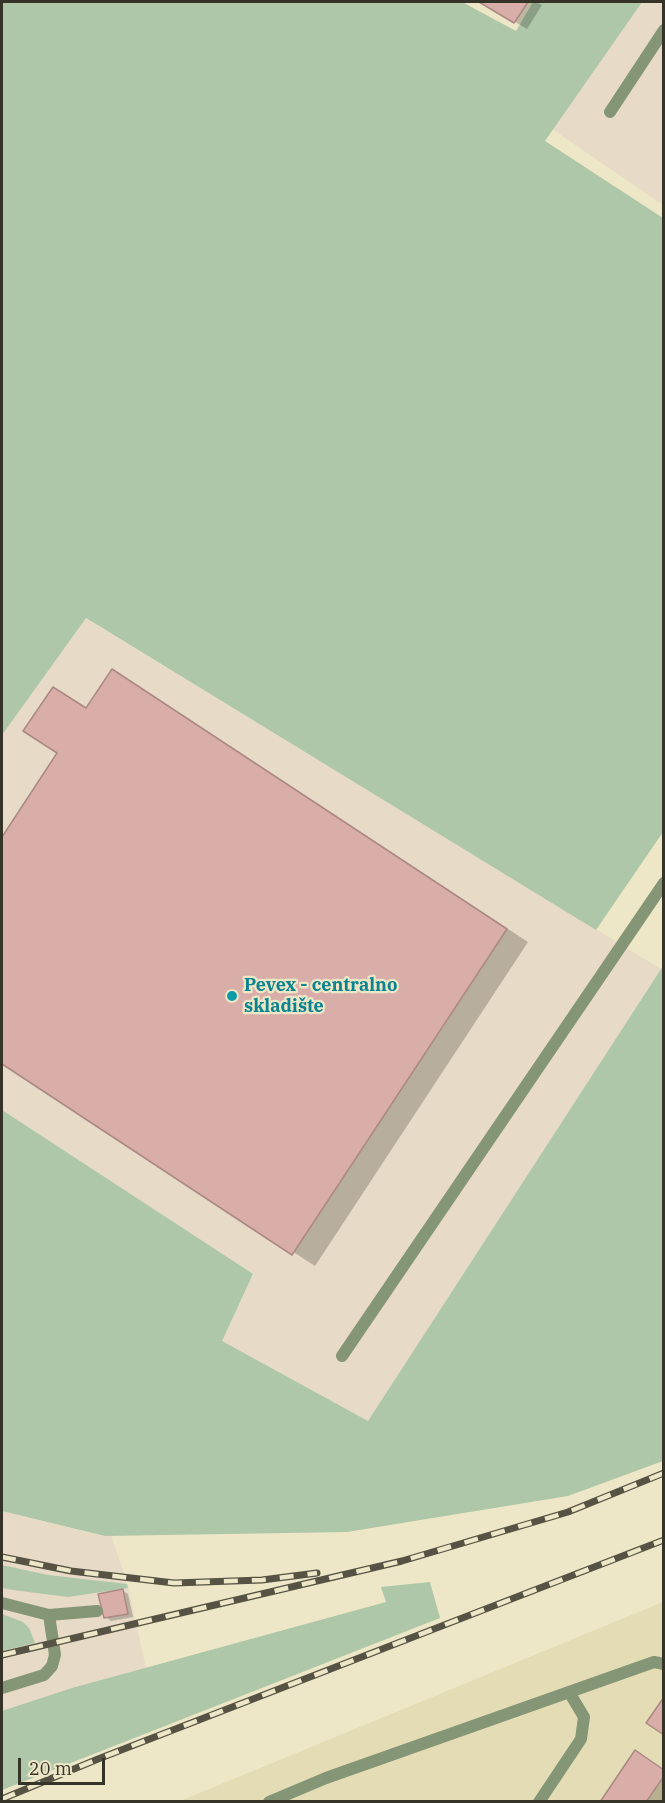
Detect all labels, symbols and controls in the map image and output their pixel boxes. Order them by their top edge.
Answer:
place label: Pevex - centralno skladište [244,975,397,1018]
marker: Pevex - centralno skladište [225,989,239,1003]
scale bar [21,1746,108,1784]
text: 20 m [29,1757,72,1780]

